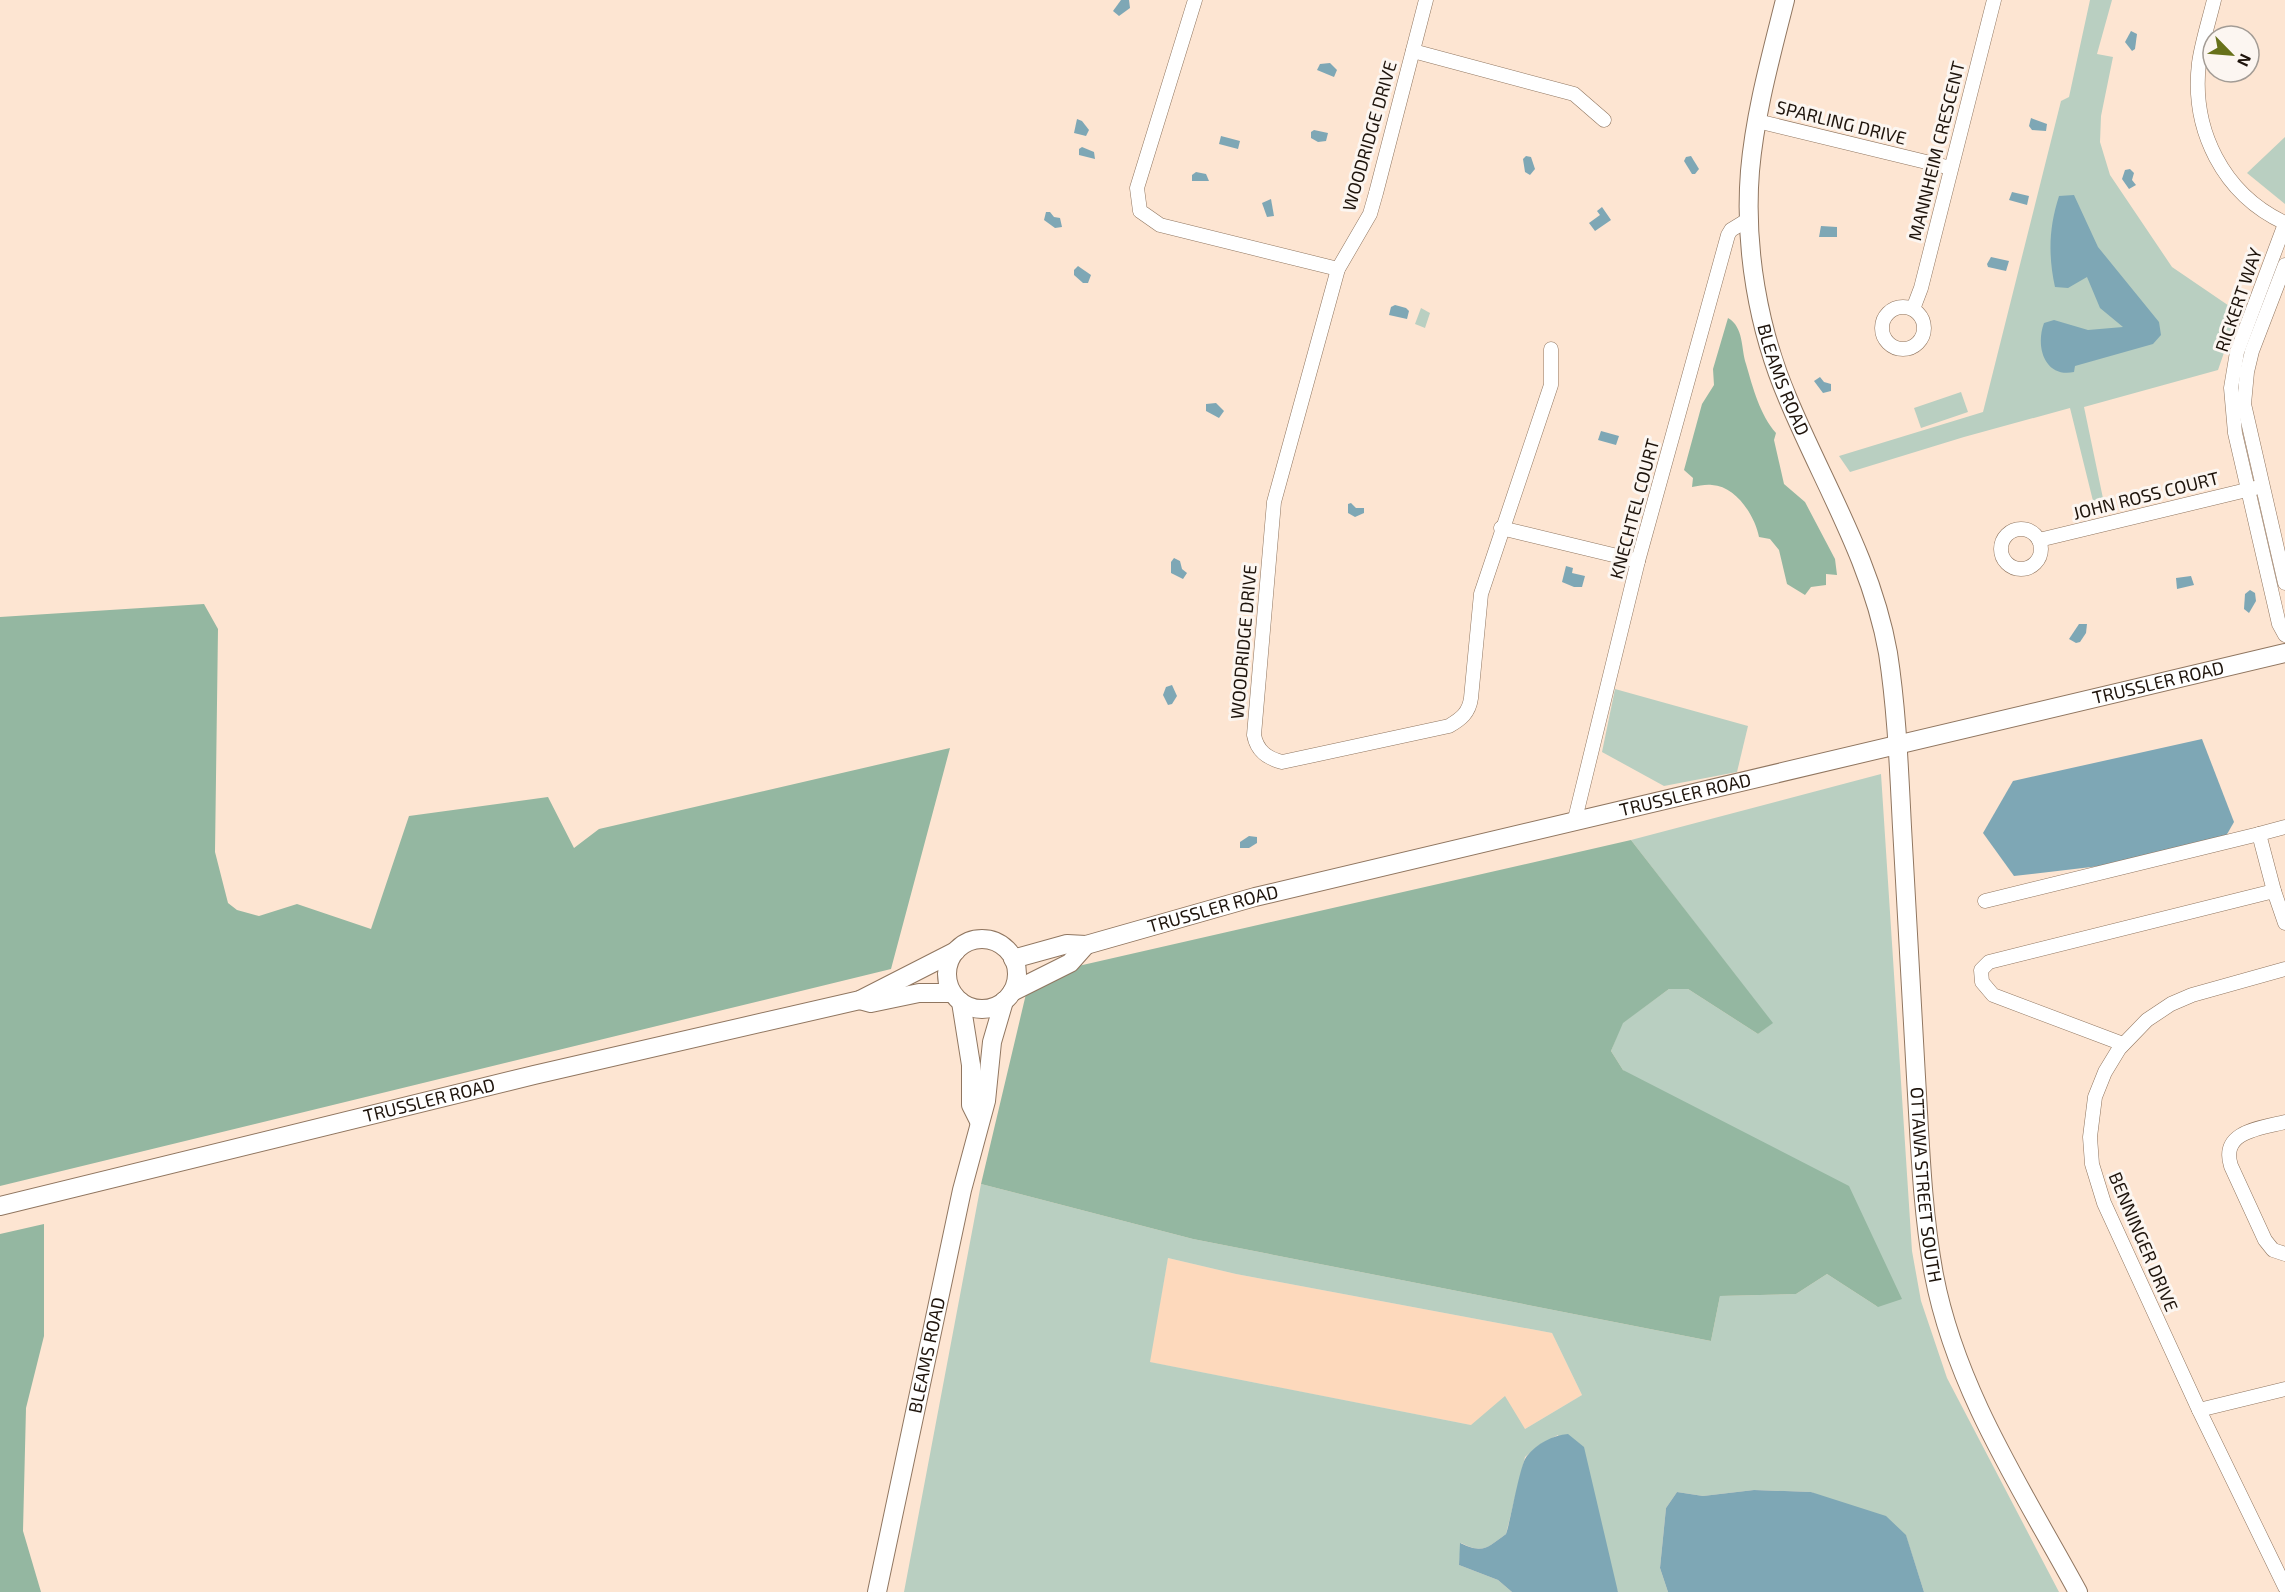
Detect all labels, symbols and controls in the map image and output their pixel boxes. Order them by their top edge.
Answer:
north arrow [2201,24,2261,84]
text: N [2234,51,2256,70]
street label: WOODRIDGE DRIVE [1337,58,1401,213]
street label: MANNHEIM CRESCENT [1903,58,1969,243]
street label: SPARLING DRIVE [1774,95,1909,149]
street label: RICKERT WAY [2210,244,2266,355]
street label: BLEAMS ROAD [1753,321,1815,439]
street label: KNECHTEL COURT [1605,436,1663,581]
street label: JOHN ROSS COURT [2070,466,2222,524]
street label: WOODRIDGE DRIVE [1225,564,1261,720]
street label: TRUSSLER ROAD [2090,656,2226,708]
street label: TRUSSLER ROAD [1617,768,1753,820]
street label: TRUSSLER ROAD [1145,880,1280,937]
street label: TRUSSLER ROAD [361,1073,497,1126]
street label: OTTAWA STREET SOUTH [1907,1086,1947,1284]
street label: BENNINGER DRIVE [2105,1169,2183,1315]
street label: BLEAMS ROAD [903,1295,949,1415]

